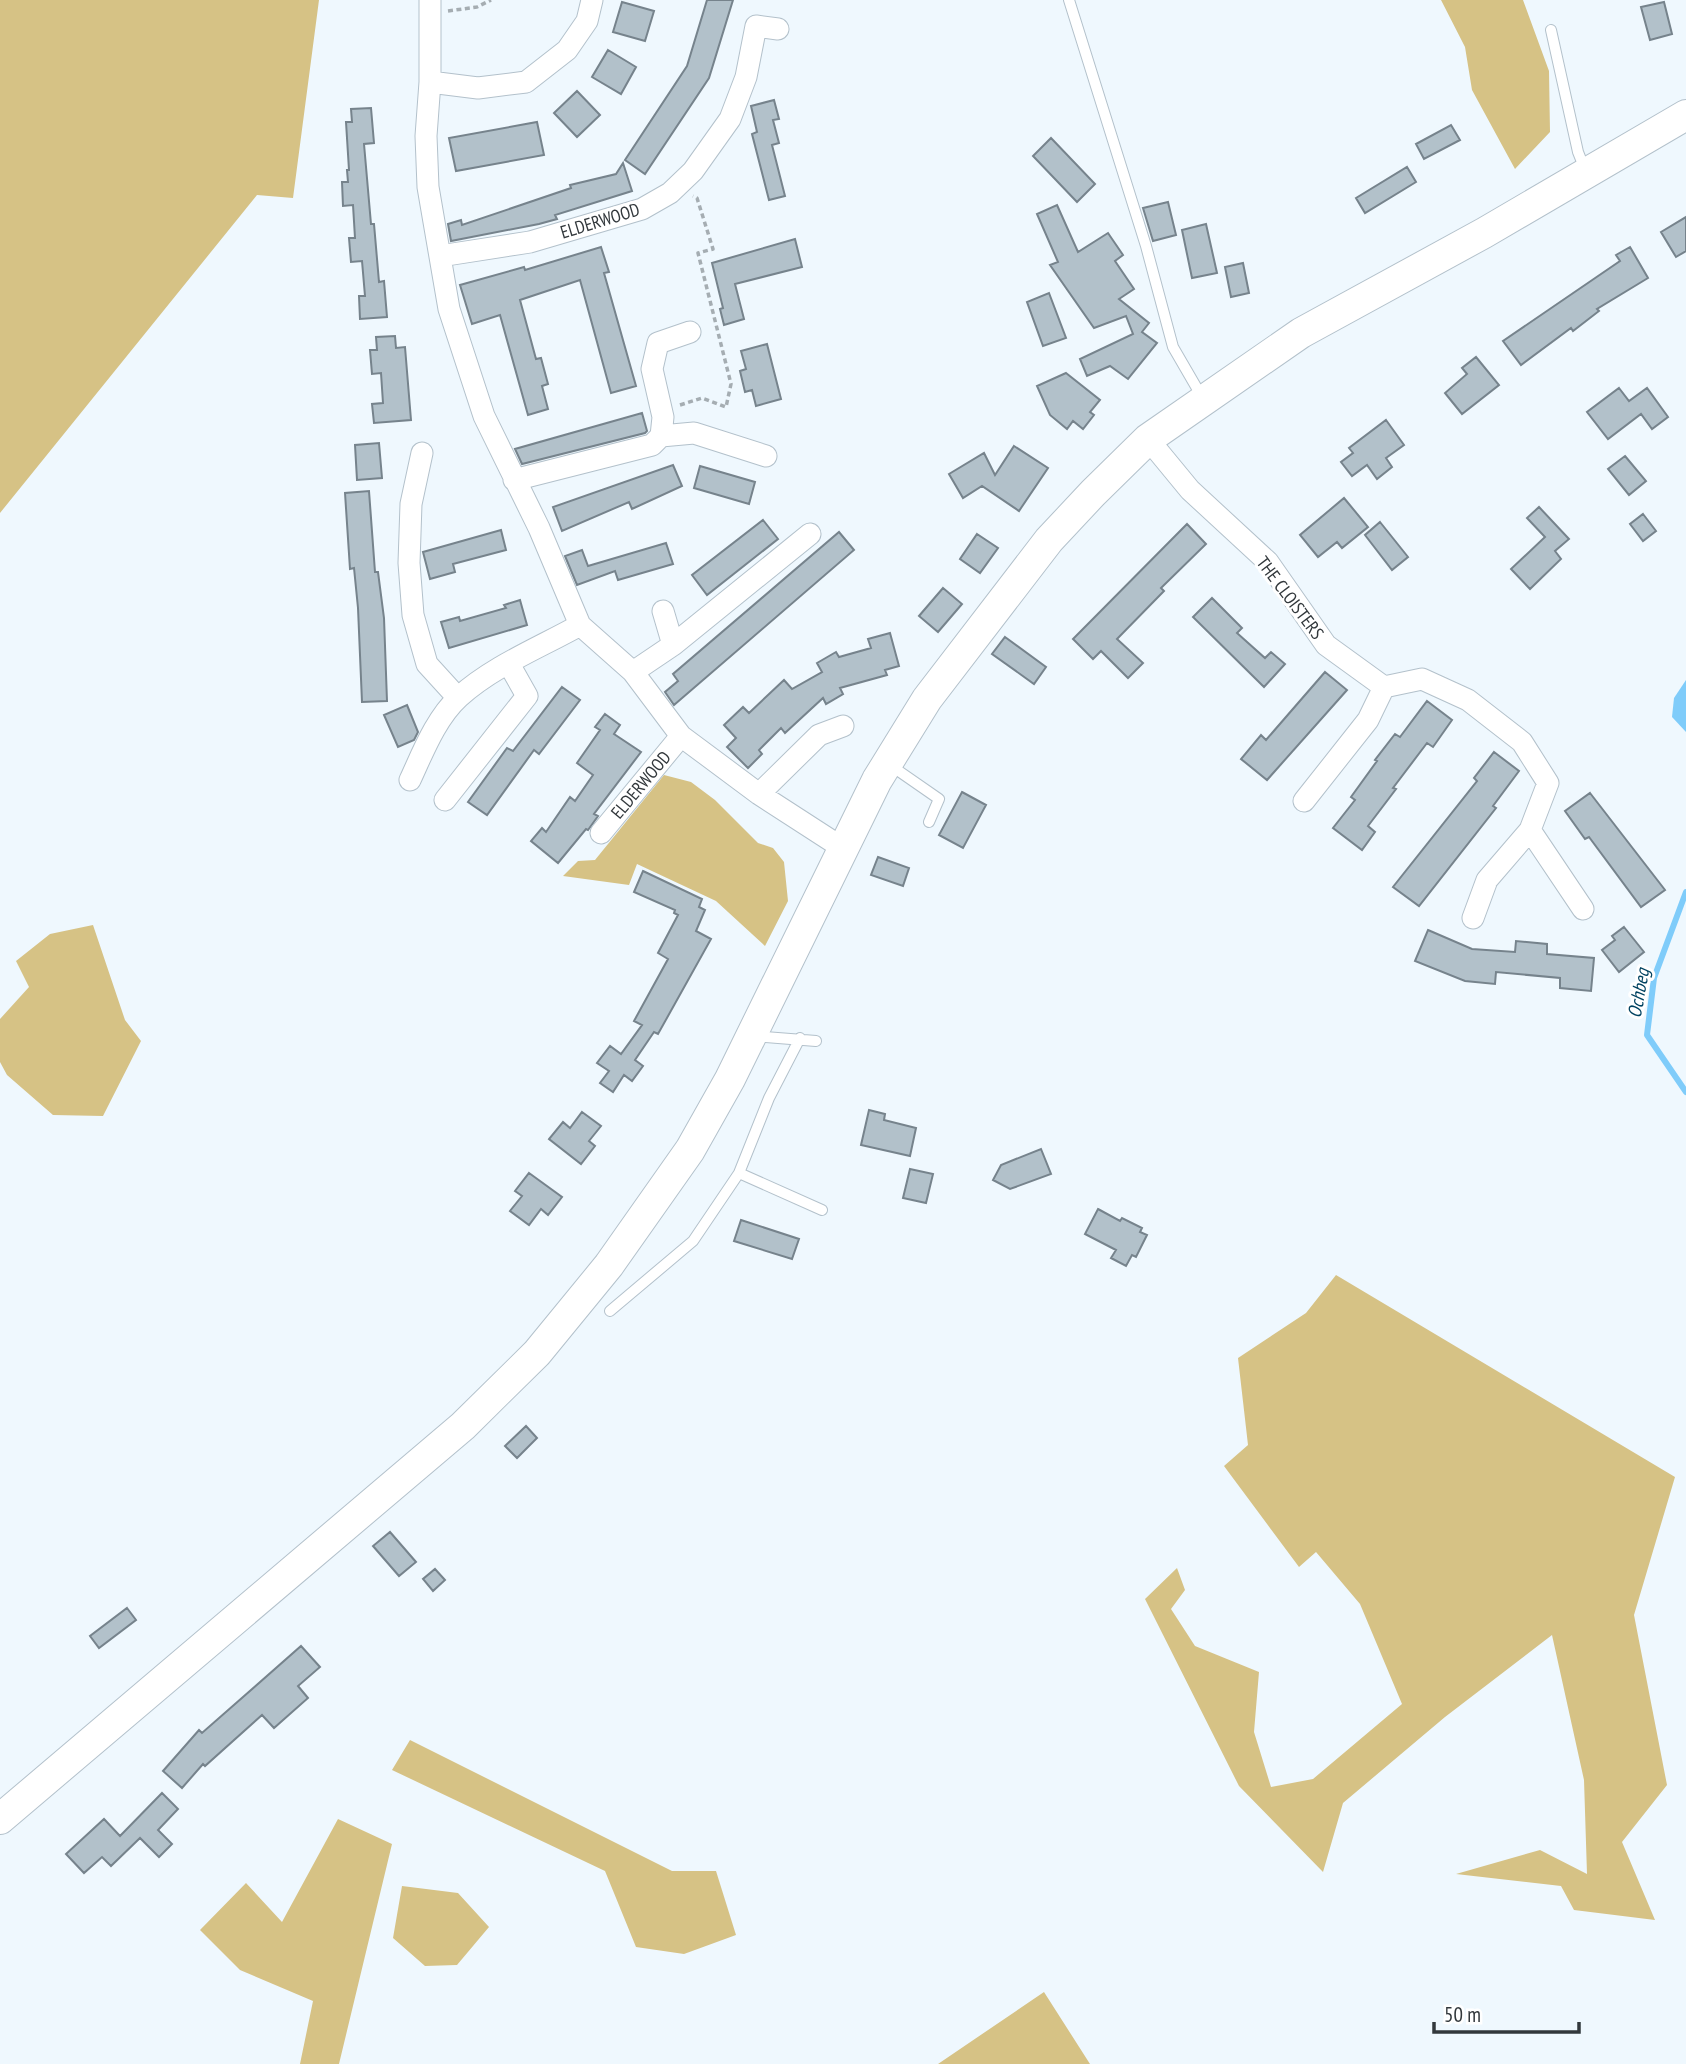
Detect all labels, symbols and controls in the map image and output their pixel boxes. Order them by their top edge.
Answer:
street label: ELDERWOOD [558,198,642,243]
street label: THE CLOISTERS [1252,552,1329,644]
street label: ELDERWOOD [606,746,676,823]
water label: Ochbeg [1622,965,1654,1020]
scale bar [1434,1990,1579,2034]
text: 50 m [1444,2001,1481,2028]

